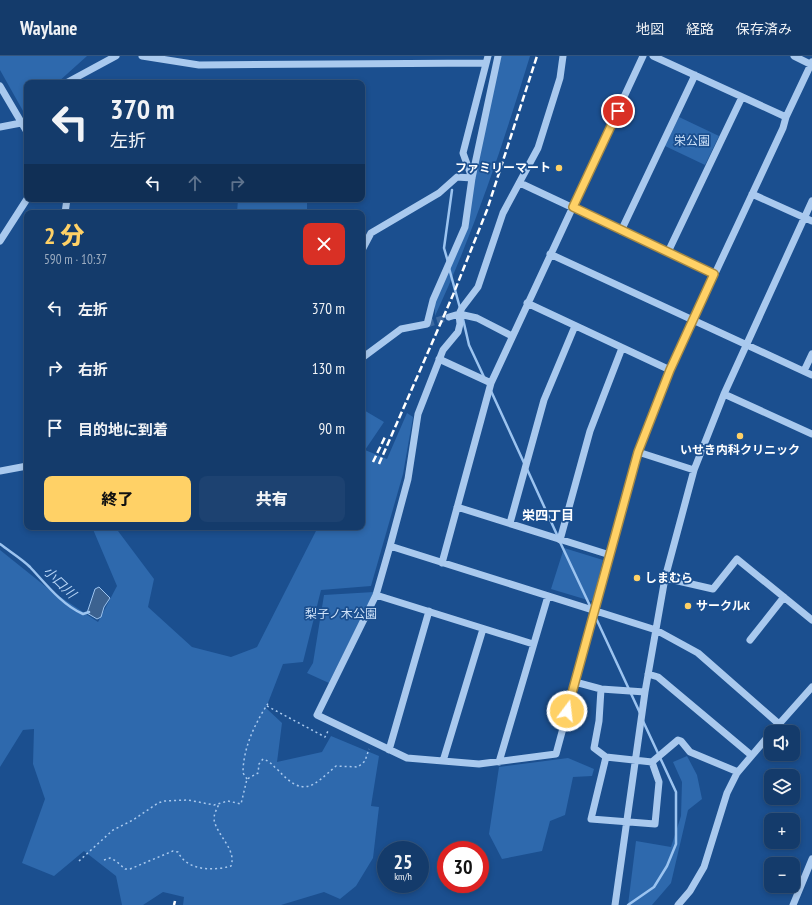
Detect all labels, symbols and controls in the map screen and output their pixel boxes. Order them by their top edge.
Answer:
text: Waylane [20,16,77,40]
text: 地図 [636,20,664,38]
text: 経路 [686,20,714,38]
text: 保存済み [736,20,792,38]
text: 370 m [110,90,174,127]
pin [601,94,635,128]
icon: left [44,96,96,148]
icon: arrive [607,100,629,122]
text: 左折 [110,129,146,152]
park label: 栄公園 [674,133,710,148]
place label: ファミリーマート [455,160,551,175]
marker: ファミリーマート [554,163,564,173]
icon: left [142,172,164,194]
icon: ahead [184,172,206,194]
icon: right [226,172,248,194]
text: 2 分 [44,220,84,251]
button: close [303,223,345,265]
text: 590 m · 10:37 [44,251,107,268]
icon: left [44,297,66,319]
text: 370 m [312,299,345,318]
text: 左折 [78,300,108,319]
icon: right [44,357,66,379]
text: 130 m [312,359,345,378]
text: 右折 [78,360,108,379]
icon: arrive [44,417,66,439]
text: 90 m [319,419,345,438]
text: 目的地に到着 [78,420,168,439]
marker: いせき内科クリニック [735,431,745,441]
place label: いせき内科クリニック [680,442,800,457]
button: 終了 [44,476,191,522]
button: 共有 [199,476,345,522]
district label: 栄四丁目 [522,507,574,524]
water label: 小口川 [40,563,81,603]
place label: しまむら [645,570,693,585]
marker: しまむら [632,573,642,583]
place label: サークルK [696,598,751,613]
marker: サークルK [683,601,693,611]
park label: 梨子ノ木公園 [305,606,377,621]
position arrow [546,690,588,732]
map controls [764,725,800,893]
button: sound [764,725,800,761]
button: layers [764,769,800,805]
button: + [764,813,800,849]
speed limit sign: 30 [437,841,489,893]
text: 25 [393,849,413,875]
button: − [764,857,800,893]
text: km/h [394,870,412,883]

